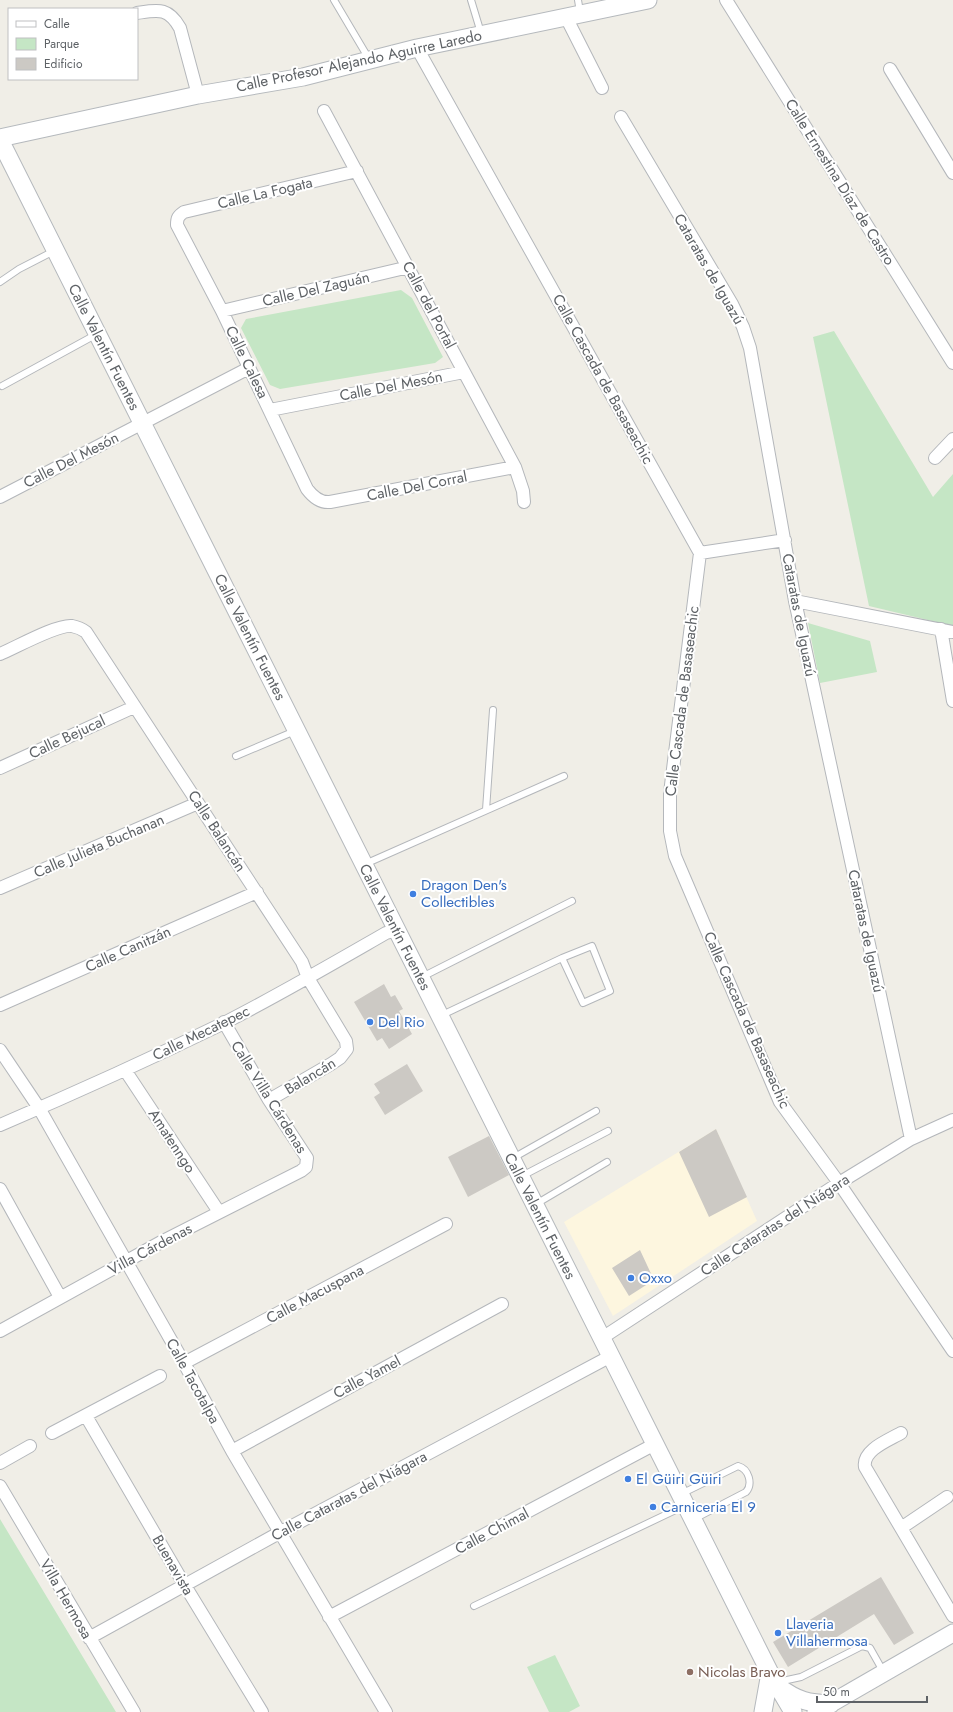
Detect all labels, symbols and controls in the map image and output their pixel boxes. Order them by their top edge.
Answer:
legend [8,8,138,80]
text: Calle [44,15,70,33]
street label: Calle Profesor Alejando Aguirre Laredo [234,24,484,98]
text: Parque [44,35,79,53]
text: Edificio [44,55,83,73]
street label: Calle Ernestina Díaz de Castro [780,95,900,269]
street label: Calle La Fogata [215,171,315,215]
street label: Cataratas de Iguazú [668,209,750,329]
street label: Calle del Portal [397,257,461,353]
street label: Calle Del Zaguán [260,266,372,312]
street label: Calle Valentín Fuentes [63,280,145,414]
street label: Calle Cascada de Basaseachic [547,290,659,468]
street label: Calle Calesa [220,322,274,402]
street label: Calle Del Mesón [338,365,444,407]
street label: Calle Del Mesón [19,426,123,494]
street label: Calle Del Corral [365,465,469,507]
street label: Cataratas de Iguazú [776,552,822,678]
street label: Calle Valentín Fuentes [209,570,291,704]
street label: Calle Cascada de Basaseachic [659,605,705,797]
street label: Calle Bejucal [25,710,109,764]
street label: Calle Balancán [182,786,252,876]
street label: Calle Julieta Buchanan [30,809,168,883]
street label: Calle Valentín Fuentes [354,860,436,994]
street label: Cataratas de Iguazú [842,868,890,994]
place label: Dragon Den's Collectibles [421,874,507,913]
marker: Dragon Den's Collectibles [408,889,418,899]
street label: Calle Canitzán [82,920,174,978]
street label: Calle Cascada de Basaseachic [698,928,796,1112]
street label: Calle Mecatepec [149,1000,253,1066]
place label: Del Rio [378,1011,424,1033]
marker: Del Rio [365,1017,375,1027]
street label: Calle Villa Cárdenas [225,1036,313,1158]
street label: Balancán [280,1052,340,1100]
street label: Amatenngo [143,1105,201,1177]
street label: Calle Valentín Fuentes [499,1149,581,1283]
street label: Calle Cataratas del Niágara [696,1168,854,1282]
street label: Villa Cárdenas [104,1218,196,1280]
street label: Calle Macuspana [262,1259,368,1329]
place label: Oxxo [639,1267,672,1289]
marker: Oxxo [626,1273,636,1283]
street label: Calle Tacotalpa [160,1334,226,1428]
street label: Calle Yamel [329,1350,405,1404]
street label: Calle Cataratas del Niágara [267,1445,431,1547]
place label: El Güiri Güiri [636,1468,722,1490]
marker: El Güiri Güiri [623,1474,633,1484]
place label: Carniceria El 9 [661,1496,756,1518]
street label: Calle Chimal [451,1502,533,1560]
marker: Carniceria El 9 [648,1502,658,1512]
street label: Buenavista [147,1531,199,1599]
street label: Villa Hermosa [34,1555,98,1643]
place label: Llaveria Villahermosa [786,1613,868,1652]
marker: Llaveria Villahermosa [773,1628,783,1638]
place label: Nicolas Bravo [698,1661,785,1683]
marker: Nicolas Bravo [685,1667,695,1677]
scale bar [817,1678,927,1704]
text: 50 m [823,1683,850,1701]

